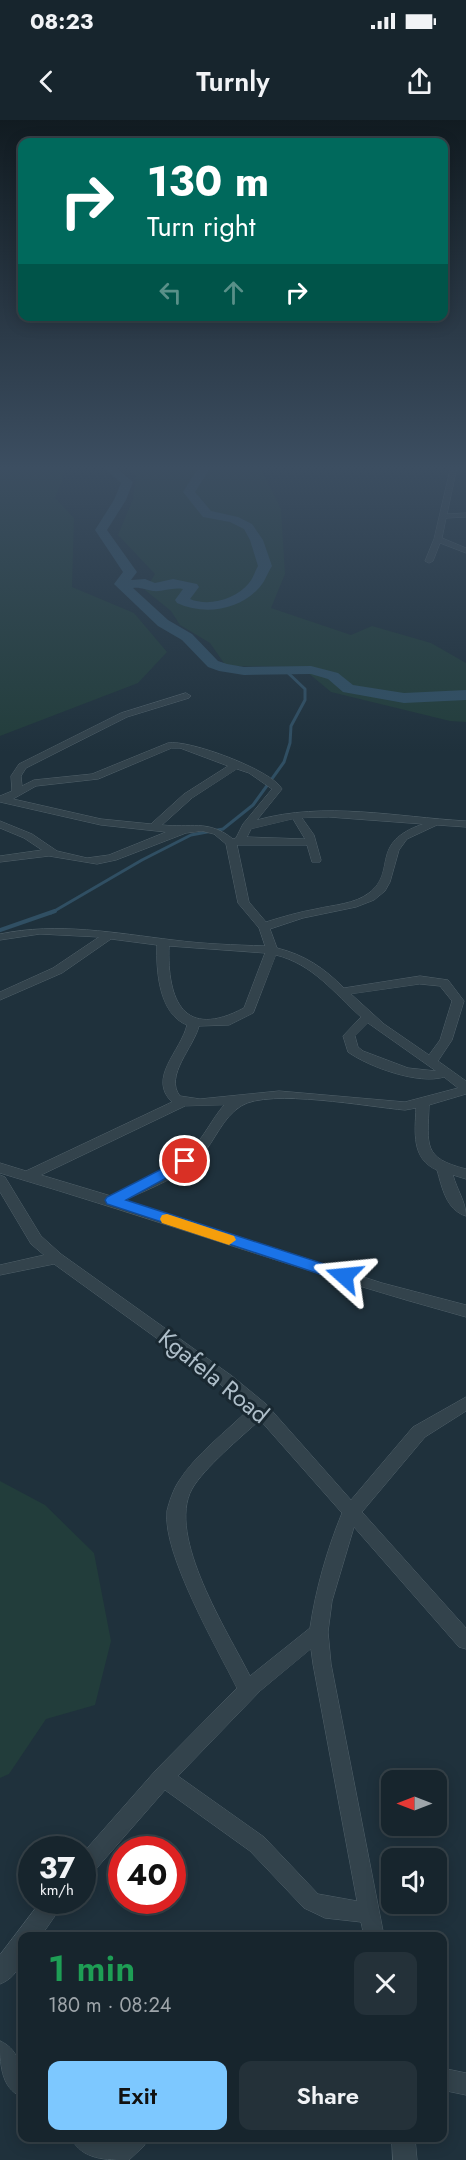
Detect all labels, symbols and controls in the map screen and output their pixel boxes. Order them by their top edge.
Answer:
text: 08:23 [30,5,94,37]
text: Turnly [196,62,270,101]
icon: back [30,65,63,98]
icon: share [403,65,436,98]
text: 130 m [147,151,269,212]
icon: right [48,162,126,240]
text: Turn right [147,207,255,246]
icon: left [154,276,187,309]
icon: ahead [217,276,250,309]
icon: right [280,276,313,309]
pin [159,1135,210,1186]
icon: arrive [168,1144,201,1177]
position arrow [312,1244,376,1308]
street label: Kgafela Road [151,1320,277,1432]
north arrow [381,1770,447,1836]
map controls [381,1770,447,1914]
speed limit sign: 40 [108,1836,186,1914]
text: 37 [39,1846,75,1889]
button: sound [381,1848,447,1914]
text: km/h [40,1879,74,1901]
text: 1 min [48,1942,135,1994]
button: close [354,1952,417,2015]
text: 180 m · 08:24 [48,1991,171,2020]
button: Exit [48,2061,227,2130]
button: Share [239,2061,417,2130]

